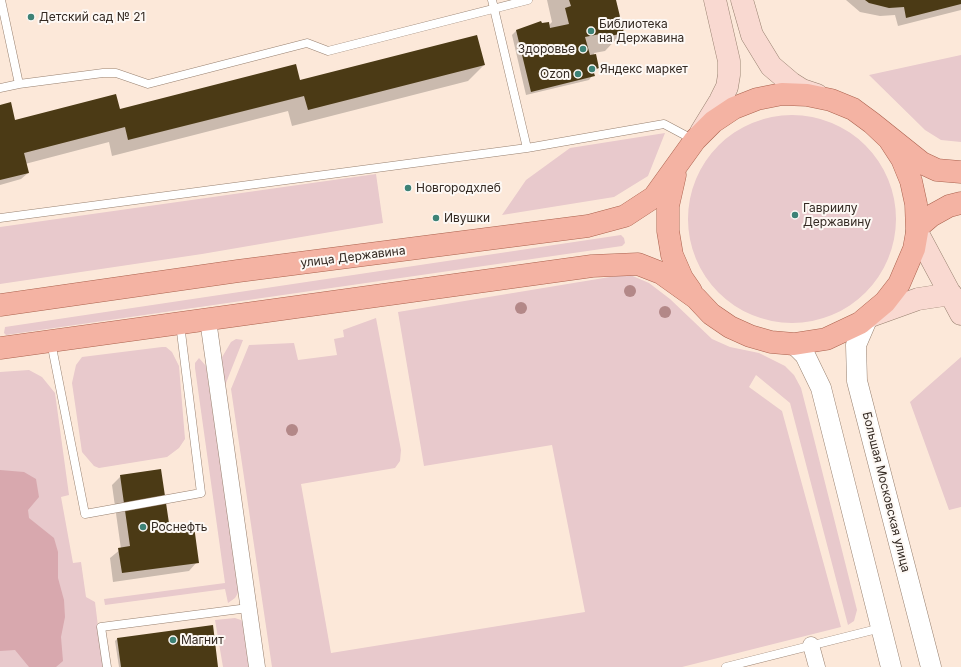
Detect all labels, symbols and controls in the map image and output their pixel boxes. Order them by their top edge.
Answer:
place label: Детский сад № 21 [39,10,145,24]
marker: Детский сад № 21 [26,12,36,22]
place label: Библиотека на Державина [599,17,684,45]
marker: Библиотека на Державина [586,26,596,36]
place label: Здоровье [518,42,575,56]
marker: Здоровье [578,44,588,54]
place label: Яндекс маркет [600,62,688,76]
marker: Яндекс маркет [587,64,597,74]
place label: Ozon [540,67,570,81]
marker: Ozon [573,69,583,79]
place label: Новгородхлеб [416,181,501,195]
marker: Новгородхлеб [403,183,413,193]
place label: Гавриилу Державину [803,201,871,229]
marker: Гавриилу Державину [790,210,800,220]
place label: Ивушки [444,211,490,225]
marker: Ивушки [431,213,441,223]
street label: улица Державина [300,243,406,271]
street label: Большая Московская улица [859,410,913,574]
place label: Роснефть [151,520,208,534]
marker: Роснефть [138,522,148,532]
place label: Магнит [181,633,224,647]
marker: Магнит [168,635,178,645]

